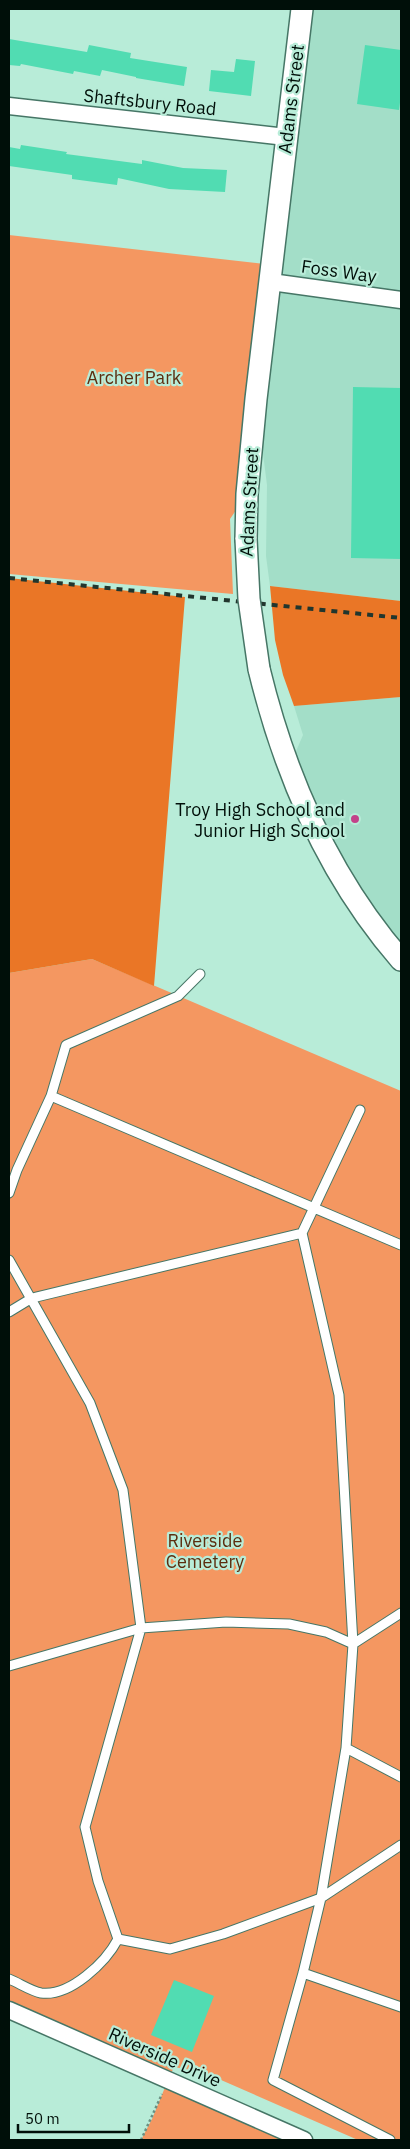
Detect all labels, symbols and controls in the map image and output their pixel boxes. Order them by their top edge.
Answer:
street label: Adams Street [273,43,309,155]
street label: Shaftsbury Road [83,84,217,120]
street label: Foss Way [300,254,378,288]
park label: Archer Park [87,366,182,389]
street label: Adams Street [235,447,263,557]
place label: Troy High School and Junior High School [175,798,345,842]
marker: Troy High School and Junior High School [349,813,361,825]
park label: Riverside Cemetery [166,1529,244,1573]
street label: Riverside Drive [105,2022,225,2092]
scale bar [18,2102,129,2134]
text: 50 m [25,2109,60,2128]

